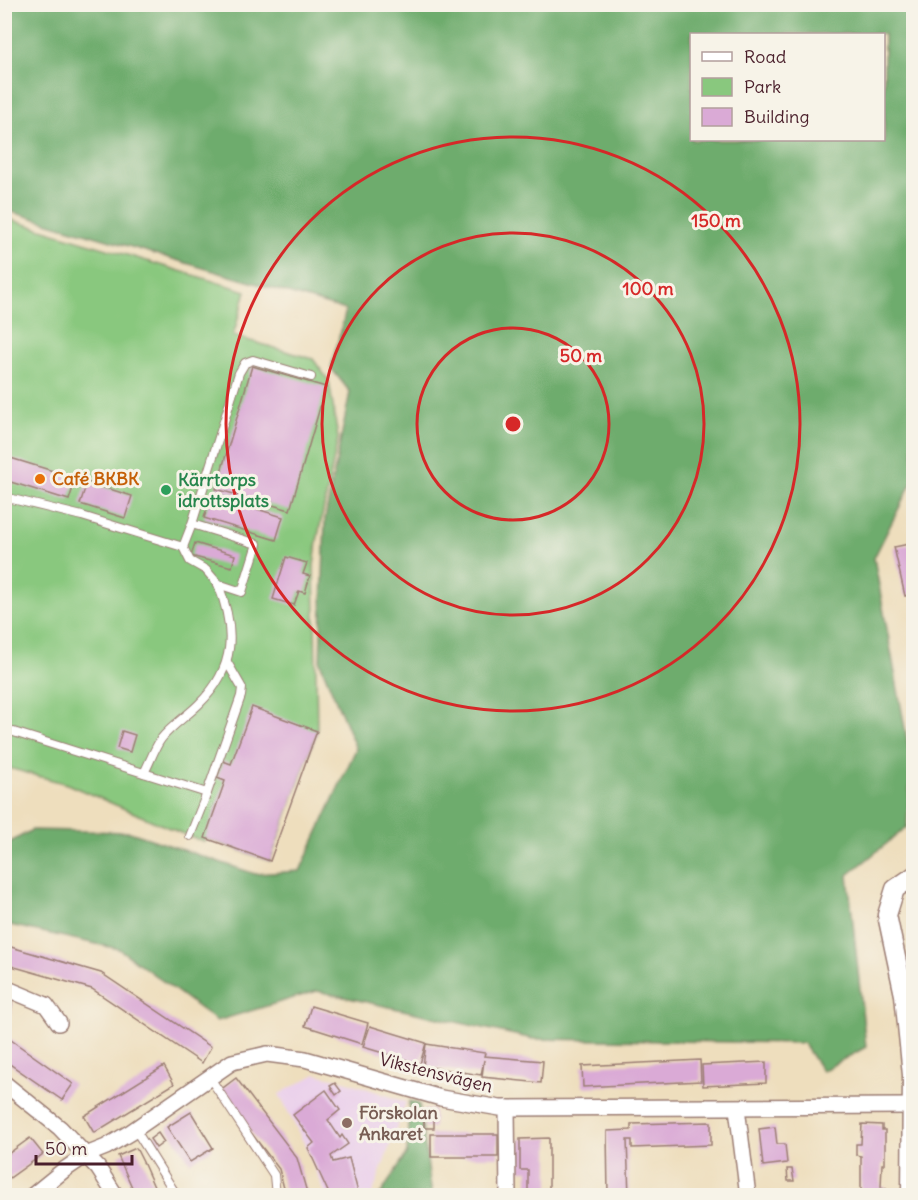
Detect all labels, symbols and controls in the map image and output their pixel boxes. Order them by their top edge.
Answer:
legend [690,33,885,141]
text: Road [744,45,787,68]
text: Park [744,75,781,98]
text: Building [744,105,809,128]
text: 150 m [691,209,741,232]
text: 100 m [623,277,674,300]
text: 50 m [560,344,602,367]
centre of rings [503,414,523,434]
place label: Café BKBK [52,467,140,490]
place label: Kärrtorps idrottsplats [178,468,269,512]
marker: Café BKBK [33,472,47,486]
marker: Kärrtorps idrottsplats [159,483,173,497]
street label: Vikstensvägen [377,1047,495,1098]
place label: Förskolan Ankaret [359,1101,439,1145]
marker: Förskolan Ankaret [340,1116,354,1130]
scale bar [36,1128,132,1166]
text: 50 m [45,1137,87,1160]

